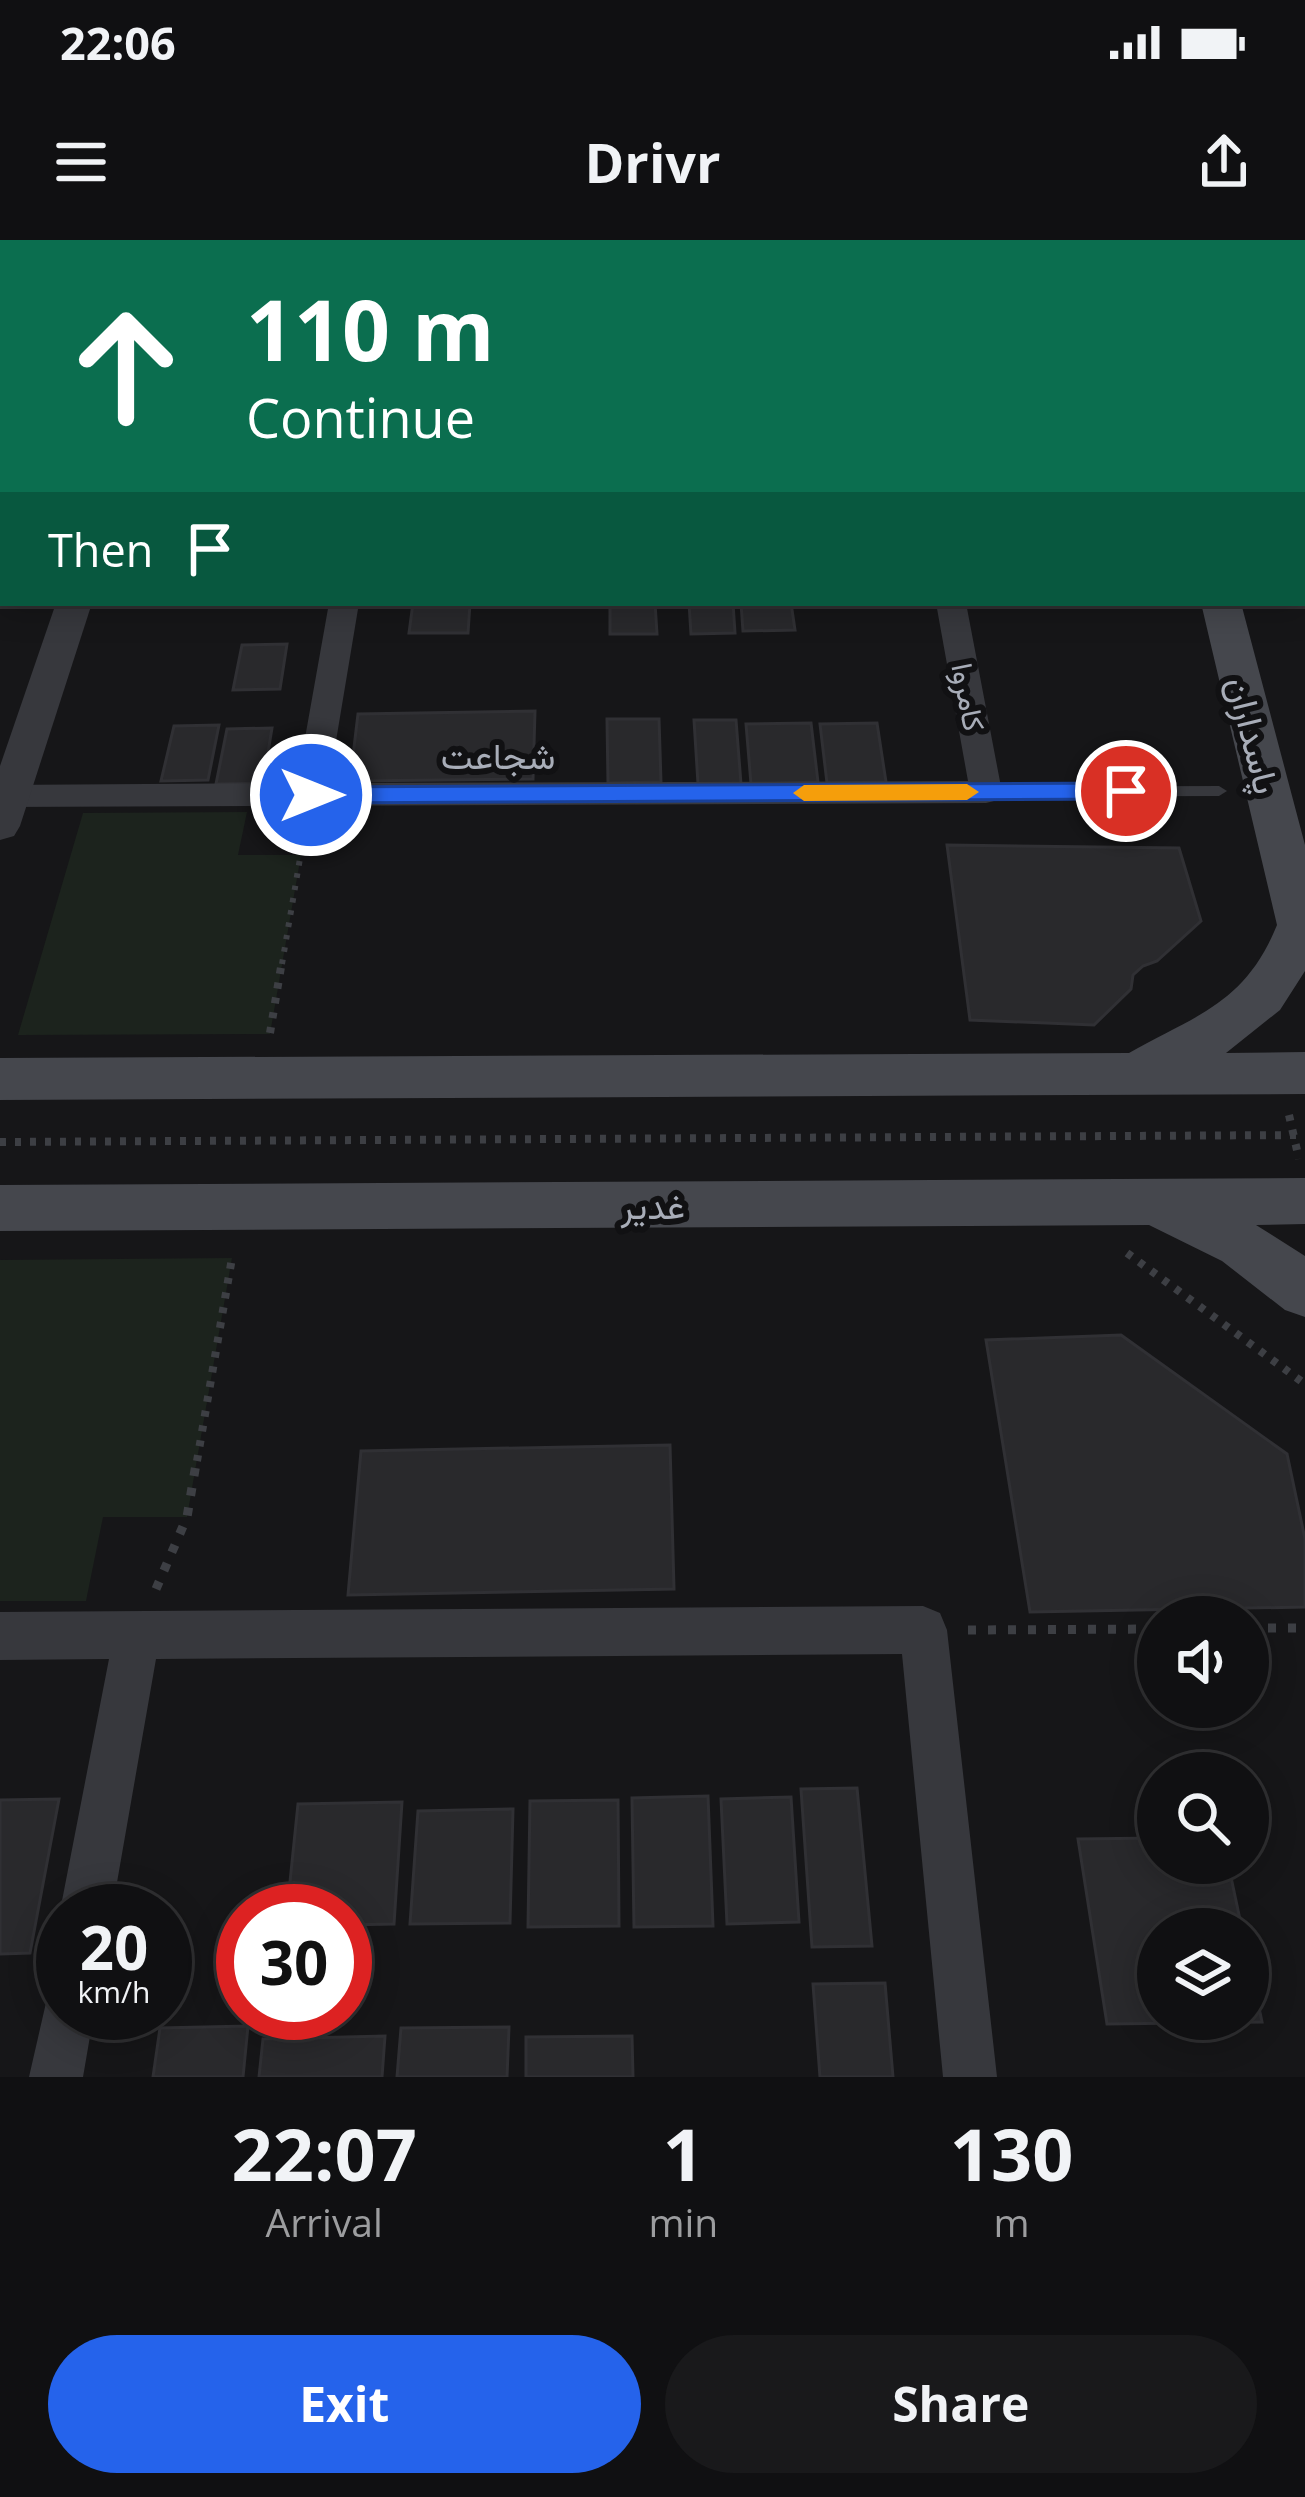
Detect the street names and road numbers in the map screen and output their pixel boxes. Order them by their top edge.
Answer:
street label: کامروا [942,659,996,735]
street label: پاسداران [1215,671,1292,799]
street label: شجاعت [441,731,555,780]
street label: غدیر [620,1181,685,1230]

